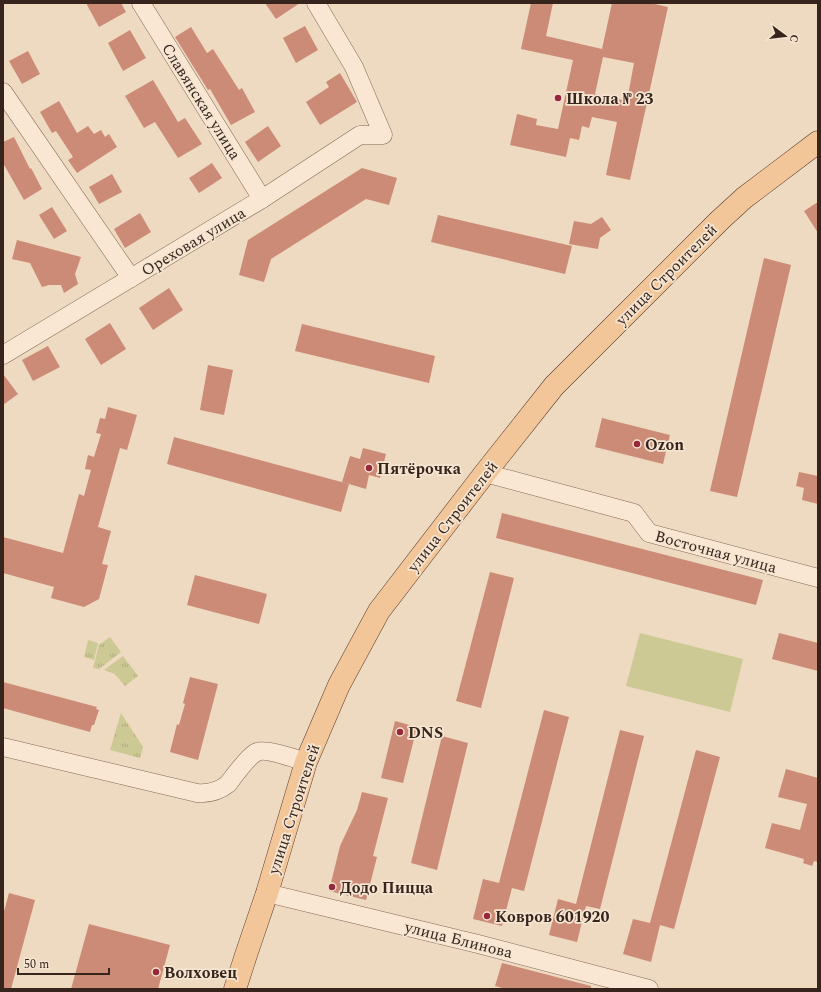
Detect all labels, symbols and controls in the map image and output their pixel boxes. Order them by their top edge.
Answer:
north arrow [765,16,805,56]
text: С [785,32,803,45]
street label: Славянская улица [156,38,247,165]
place label: Школа № 23 [566,87,654,111]
marker: Школа № 23 [553,93,563,103]
street label: Ореховая улица [137,201,250,283]
street label: улица Строителей [610,218,723,332]
place label: Ozon [645,433,684,457]
marker: Ozon [632,439,642,449]
street label: улица Строителей [401,456,504,578]
place label: Пятёрочка [377,457,462,481]
marker: Пятёрочка [364,463,374,473]
street label: Восточная улица [652,524,779,580]
place label: DNS [408,721,443,745]
marker: DNS [395,727,405,737]
street label: улица Строителей [261,741,326,878]
place label: Додо Пицца [340,876,434,900]
marker: Додо Пицца [327,882,337,892]
place label: Ковров 601920 [495,905,610,929]
marker: Ковров 601920 [482,911,492,921]
street label: улица Блинова [401,915,515,965]
scale bar [18,950,109,976]
text: 50 m [24,955,49,974]
place label: Волховец [164,961,237,985]
marker: Волховец [151,967,161,977]

